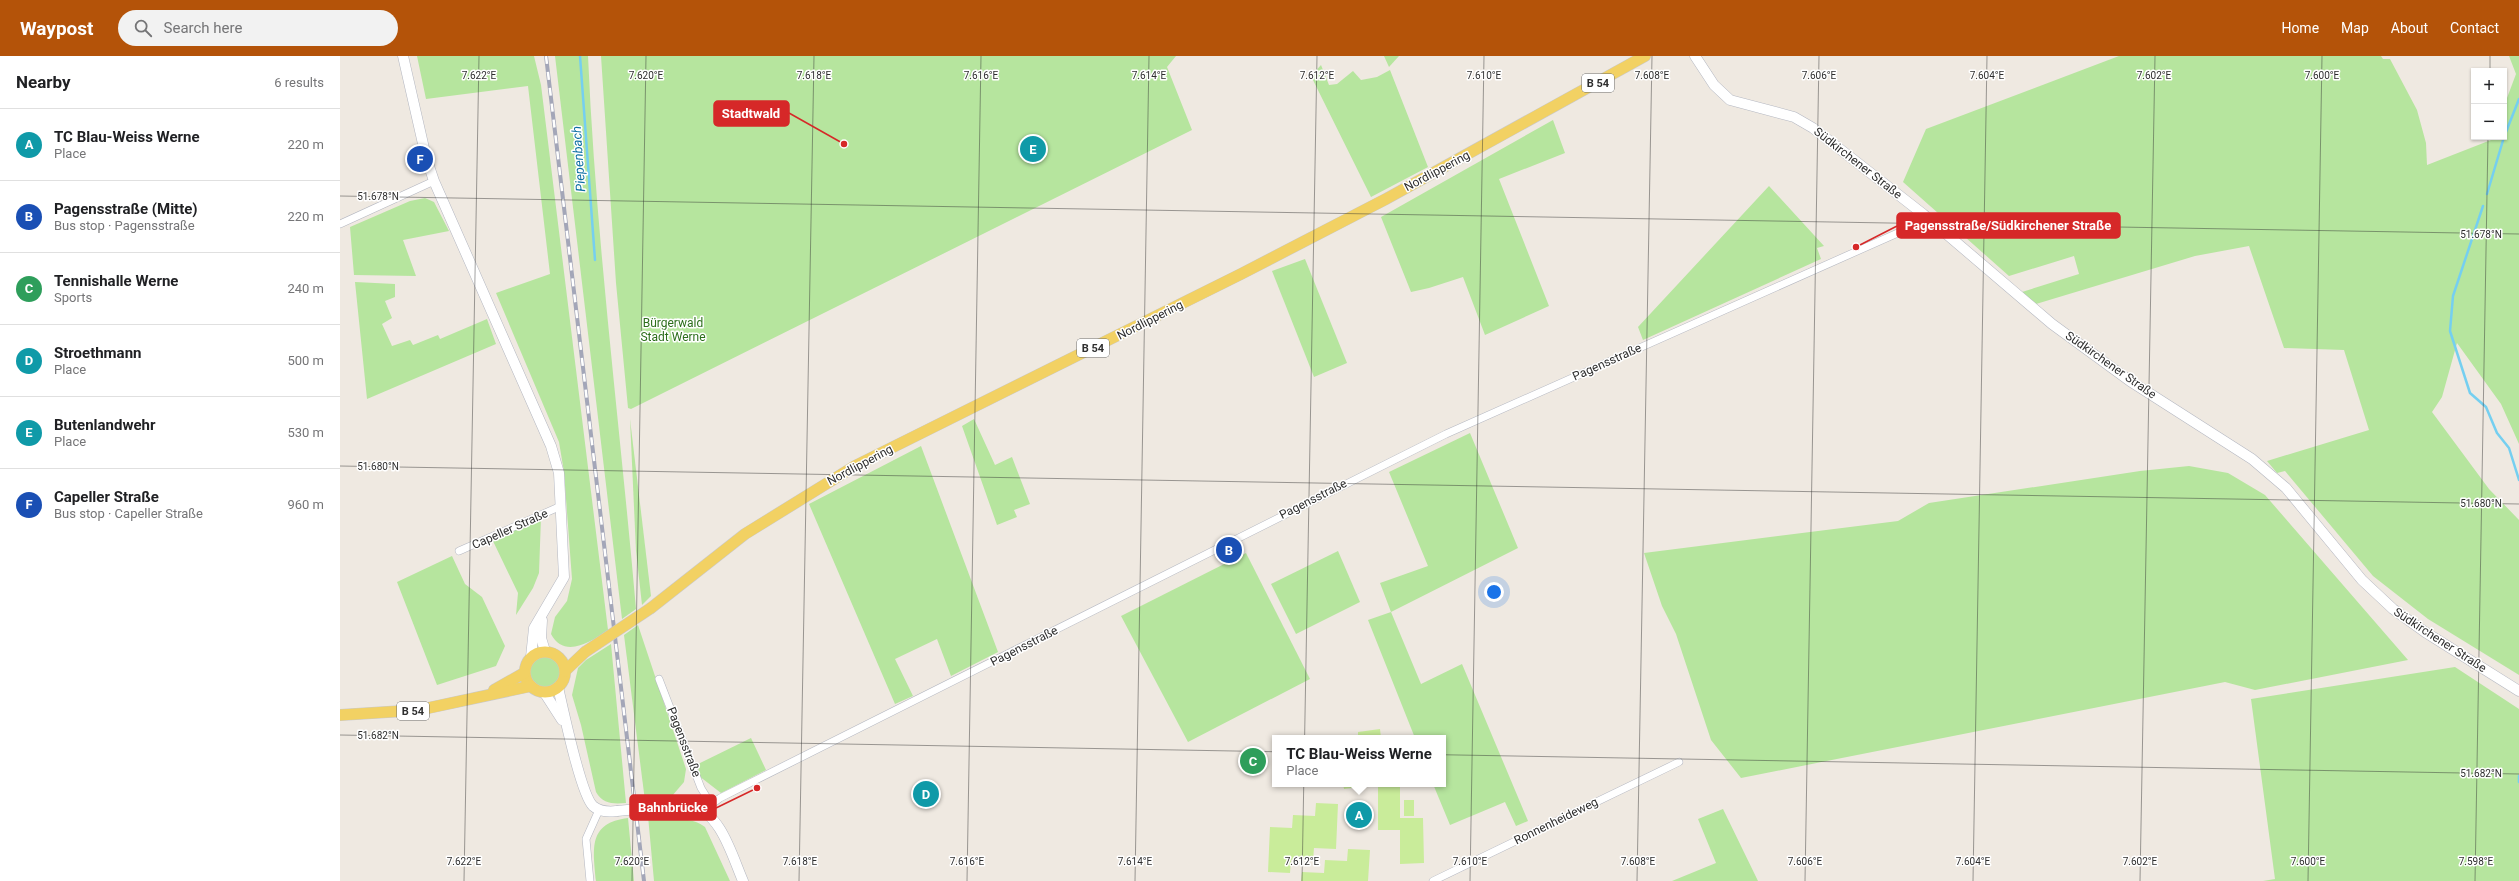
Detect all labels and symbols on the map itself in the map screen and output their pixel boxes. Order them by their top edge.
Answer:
text: 7.622°E [462,70,497,81]
text: 7.620°E [629,70,664,81]
text: 7.618°E [797,70,832,81]
text: 7.616°E [964,70,999,81]
text: 7.614°E [1132,70,1167,81]
text: 7.612°E [1300,70,1335,81]
text: 7.610°E [1467,70,1502,81]
text: 7.608°E [1635,70,1670,81]
text: 7.606°E [1802,70,1837,81]
text: 7.604°E [1970,70,2005,81]
text: 7.602°E [2137,70,2172,81]
text: 7.600°E [2305,70,2340,81]
road number: B 54 [1582,74,1614,92]
callout: Stadtwald [714,101,789,126]
text: Stadtwald [722,106,780,121]
street label: Südkirchener Straße [1811,124,1905,202]
water label: Piepenbach [569,126,588,192]
pin: E [1020,134,1046,164]
pin: F [407,144,433,174]
street label: Nordlippering [1402,148,1472,194]
text: 51.678°N [357,191,399,202]
callout: Pagensstraße/Südkirchener Straße [1897,213,2120,238]
text: Pagensstraße/Südkirchener Straße [1905,218,2111,233]
text: 51.678°N [2460,229,2502,240]
street label: Nordlippering [1115,297,1185,343]
park label: Bürgerwald Stadt Werne [640,316,706,344]
street label: Südkirchener Straße [2063,328,2159,402]
road number: B 54 [1077,339,1109,357]
street label: Pagensstraße [1570,341,1644,383]
street label: Nordlippering [825,442,895,488]
text: 51.680°N [357,461,399,472]
street label: Pagensstraße [1277,476,1349,522]
text: 51.680°N [2460,498,2502,509]
street label: Capeller Straße [470,506,550,552]
pin: B [1216,535,1242,565]
your location [1484,582,1504,602]
street label: Südkirchener Straße [2391,605,2489,675]
street label: Pagensstraße [988,623,1060,669]
road number: B 54 [397,702,429,720]
street label: Pagensstraße [664,705,704,779]
text: 51.682°N [357,730,399,741]
pin: C [1240,746,1266,776]
text: 51.682°N [2460,768,2502,779]
pin: D [913,779,939,809]
callout: Bahnbrücke [630,795,716,820]
street label: Ronnenheideweg [1512,795,1600,847]
text: Bahnbrücke [638,800,708,815]
pin: A [1346,800,1372,830]
text: 7.622°E [447,856,482,867]
text: 7.620°E [615,856,650,867]
text: 7.618°E [783,856,818,867]
text: 7.616°E [950,856,985,867]
text: 7.614°E [1118,856,1153,867]
text: 7.612°E [1285,856,1320,867]
text: 7.610°E [1453,856,1488,867]
text: 7.608°E [1621,856,1656,867]
text: 7.606°E [1788,856,1823,867]
text: 7.604°E [1956,856,1991,867]
text: 7.602°E [2123,856,2158,867]
text: 7.600°E [2291,856,2326,867]
text: 7.598°E [2459,856,2494,867]

